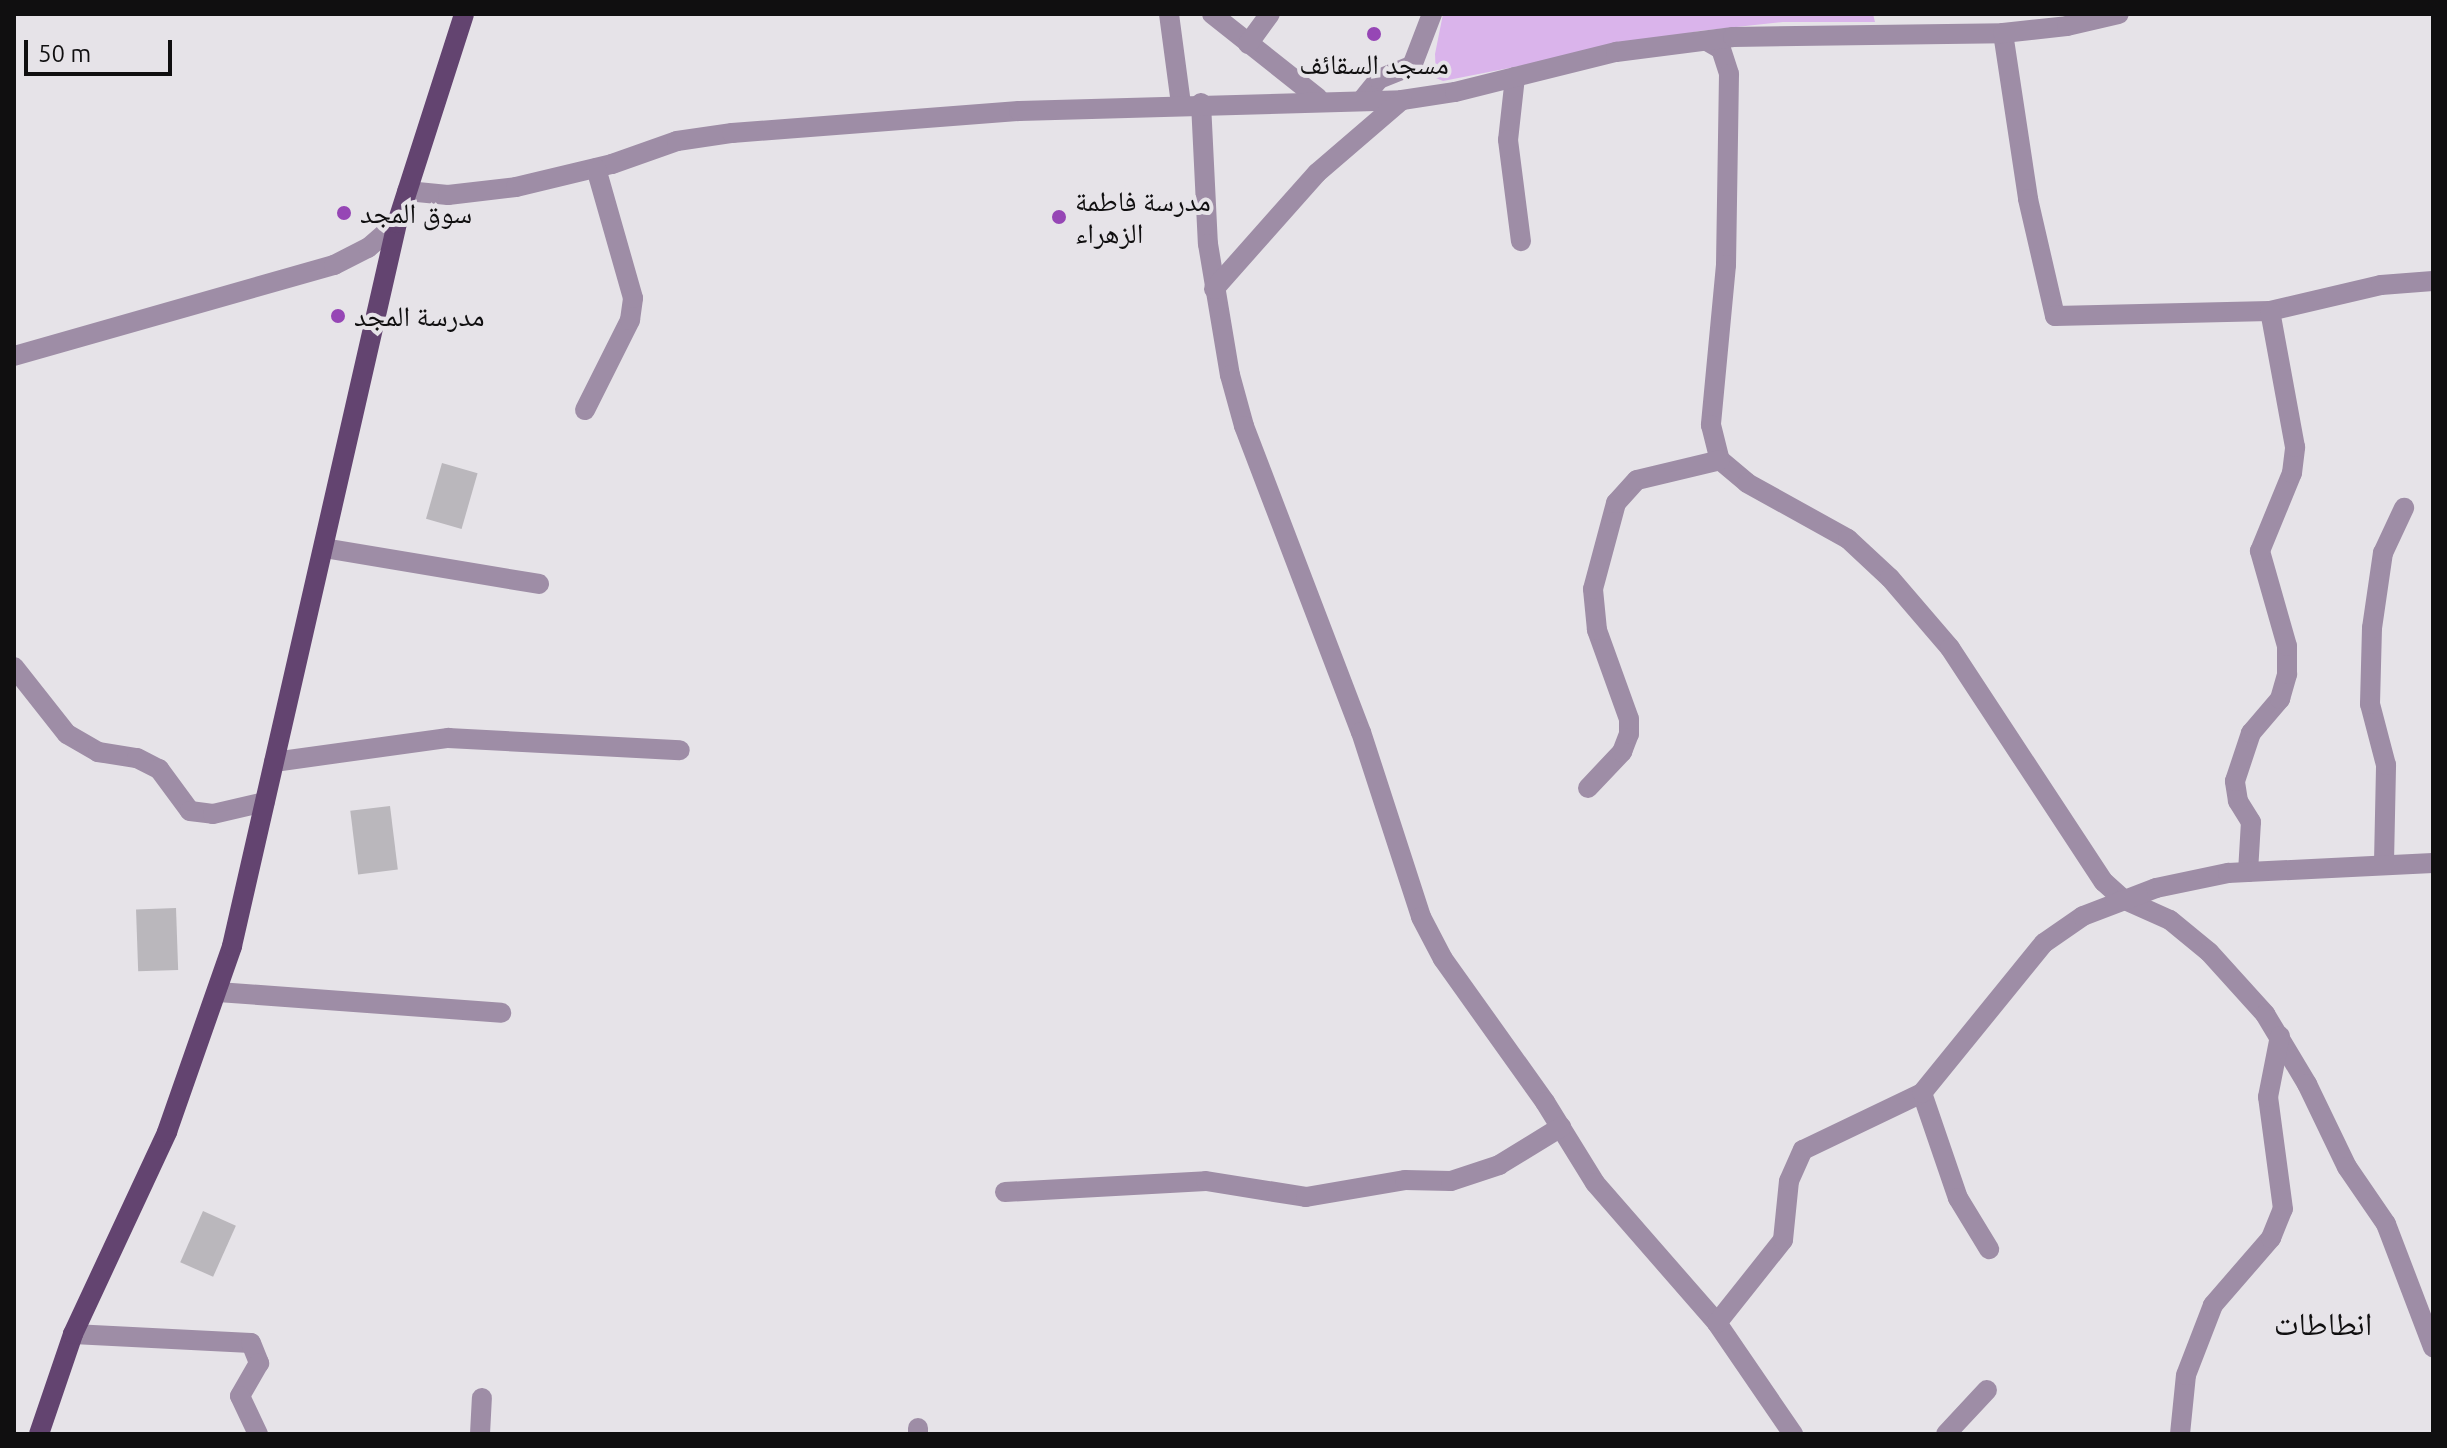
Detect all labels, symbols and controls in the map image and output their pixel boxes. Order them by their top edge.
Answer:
scale bar [28,24,176,74]
marker: مسجد السقائف [1365,25,1383,43]
text: 50 m [38,40,91,67]
place label: مسجد السقائف [1299,47,1449,81]
place label: مدرسة فاطمة الزهراء [1075,184,1211,250]
place label: سوق المجد [360,196,472,230]
marker: سوق المجد [335,204,353,222]
marker: مدرسة فاطمة الزهراء [1050,208,1068,226]
place label: مدرسة المجد [354,299,484,333]
marker: مدرسة المجد [329,307,347,325]
district label: انطاطات [2274,1304,2372,1342]

